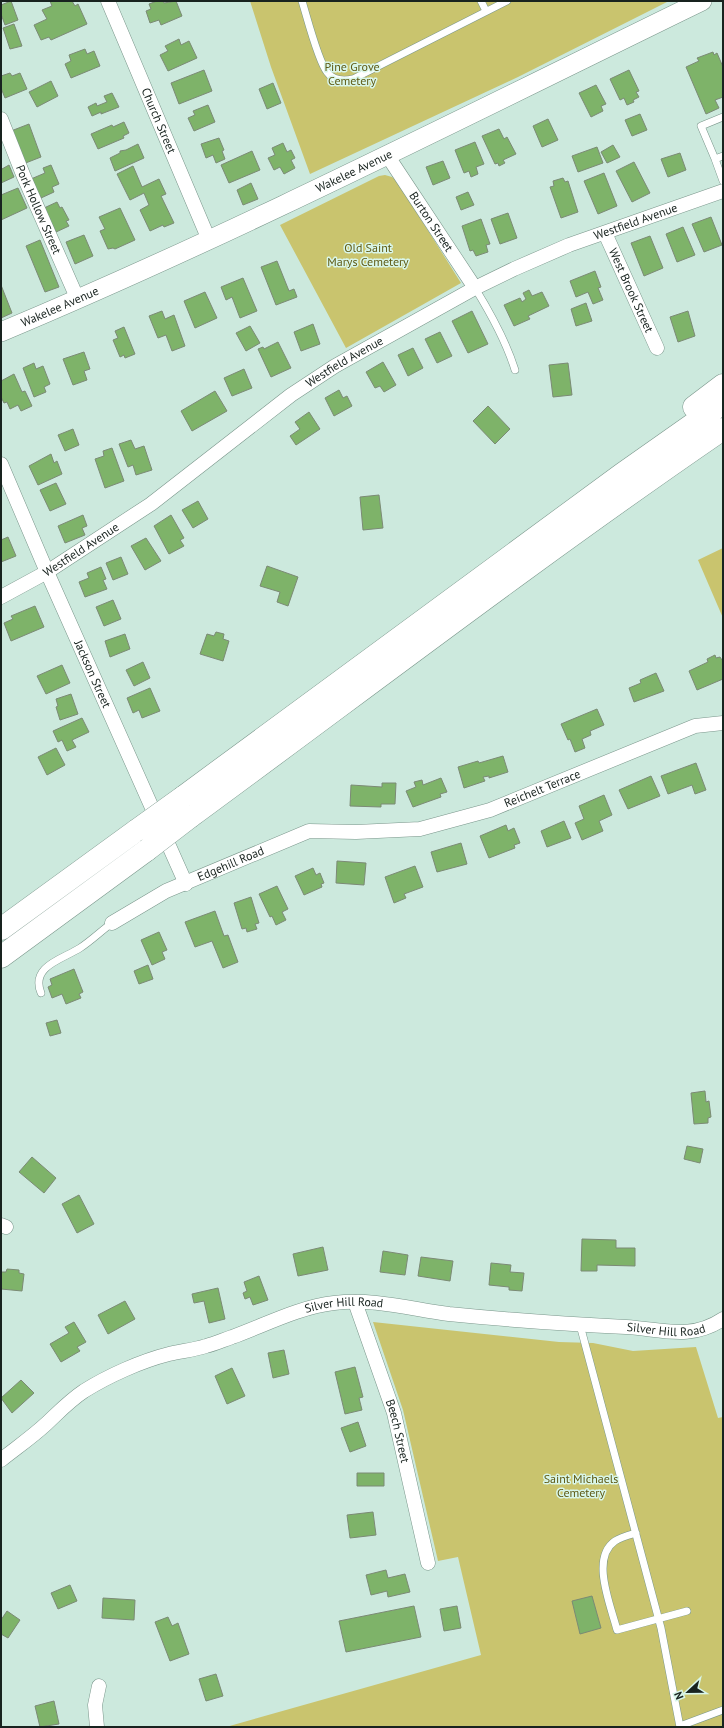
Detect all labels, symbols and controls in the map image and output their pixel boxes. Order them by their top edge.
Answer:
park label: Pine Grove Cemetery [324,59,380,88]
street label: Church Street [139,85,180,156]
street label: Wakelee Avenue [313,146,395,196]
street label: Pork Hollow Street [13,163,65,256]
street label: Burton Street [406,189,457,254]
street label: Westfield Avenue [592,200,679,243]
park label: Old Saint Marys Cemetery [327,240,409,269]
street label: West Brook Street [606,246,657,335]
street label: Wakelee Avenue [19,283,101,330]
street label: Westfield Avenue [303,333,386,390]
street label: Westfield Avenue [40,519,122,580]
street label: Jackson Street [71,637,115,710]
street label: Reichelt Terrace [502,766,582,810]
street label: Edgehill Road [195,843,266,884]
street label: Silver Hill Road [303,1294,384,1316]
street label: Silver Hill Road [626,1319,707,1339]
street label: Beech Street [383,1397,413,1464]
park label: Saint Michaels Cemetery [544,1471,618,1500]
north arrow [668,1672,708,1712]
text: N [671,1690,687,1702]

